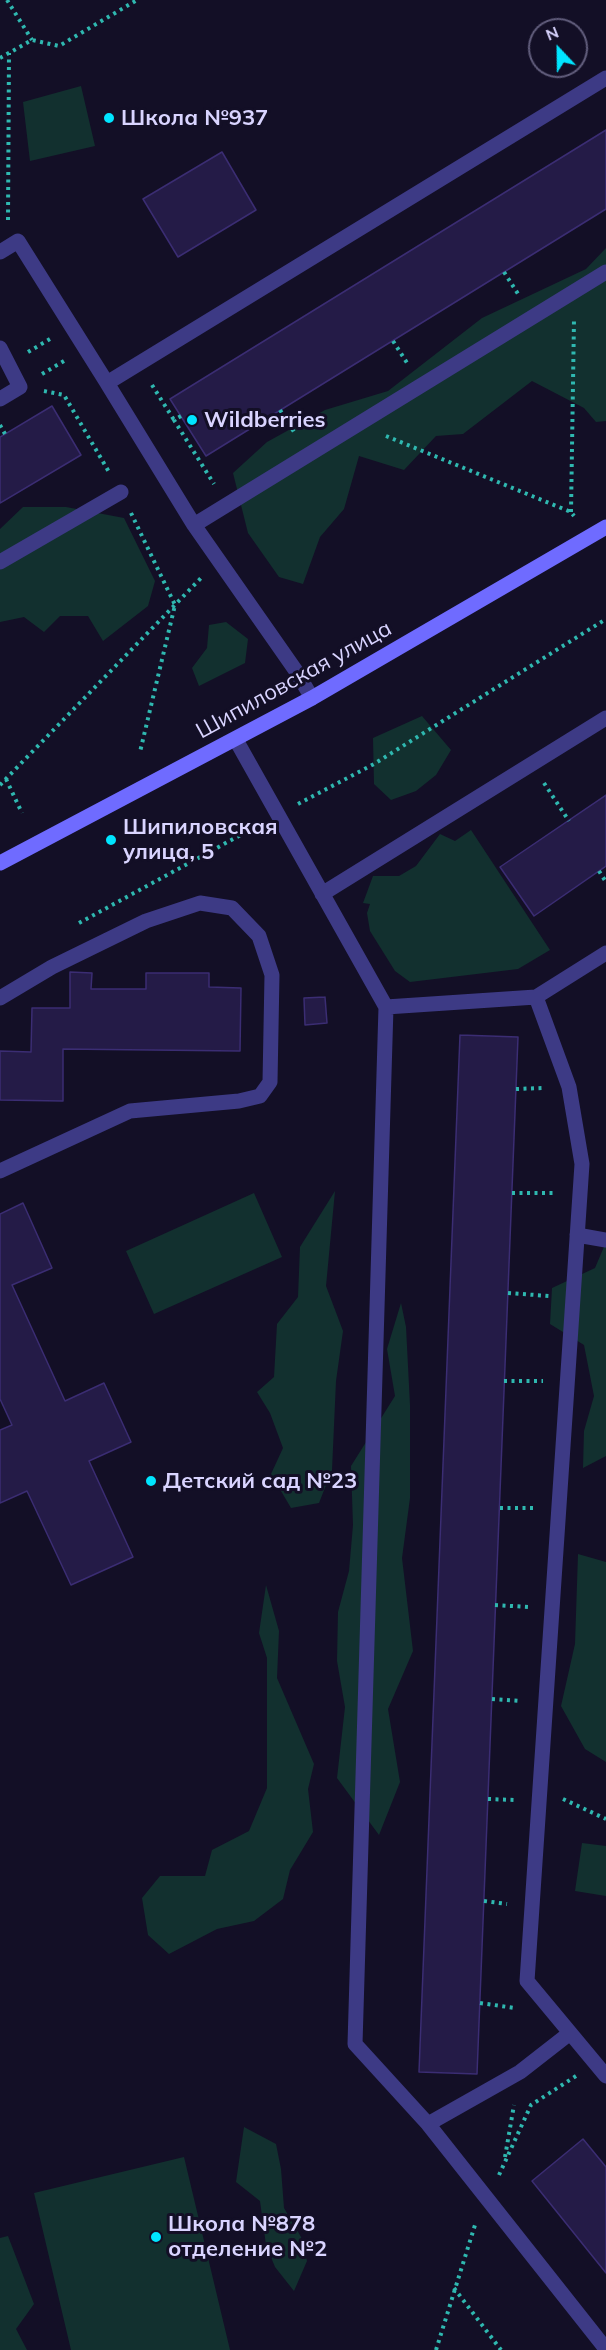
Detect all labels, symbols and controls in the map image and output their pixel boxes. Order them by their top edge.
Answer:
north arrow [528,18,588,78]
text: N [543,22,561,45]
place label: Школа №937 [121,105,268,131]
marker: Школа №937 [102,111,116,125]
place label: Wildberries [204,407,326,433]
marker: Wildberries [185,413,199,427]
street label: Шипиловская улица [192,615,396,745]
place label: Шипиловская улица, 5 [123,814,278,866]
marker: Шипиловская улица, 5 [104,833,118,847]
place label: Детский сад №23 [163,1468,357,1494]
marker: Детский сад №23 [144,1474,158,1488]
place label: Школа №878 отделение №2 [168,2211,327,2262]
marker: Школа №878 отделение №2 [149,2230,163,2244]

